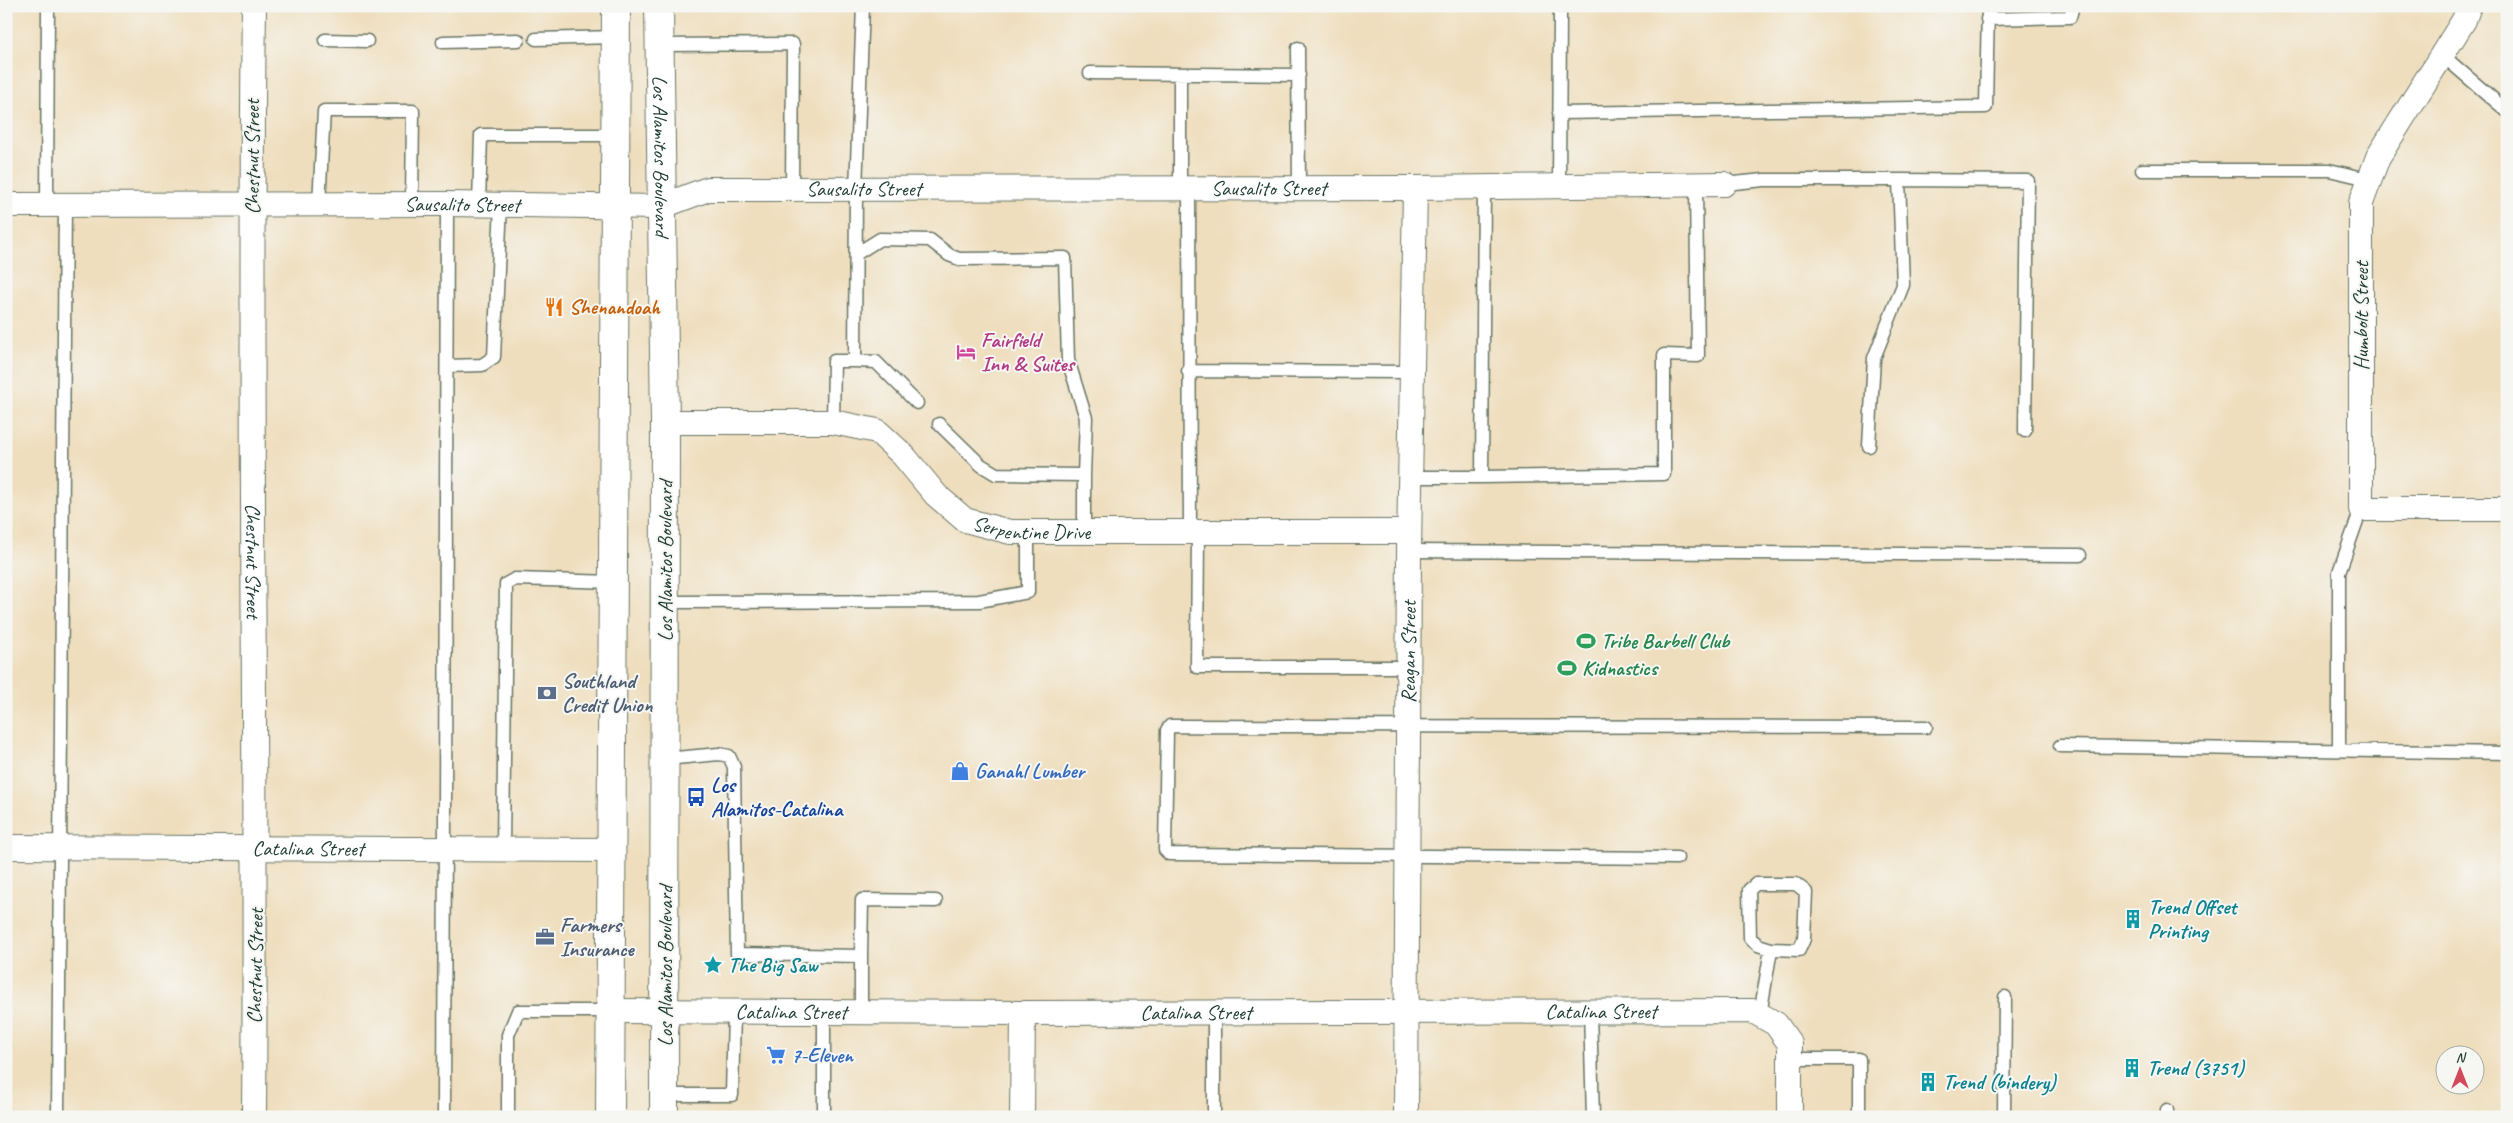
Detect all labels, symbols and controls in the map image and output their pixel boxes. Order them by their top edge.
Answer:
street label: Los Alamitos Boulevard [647,75,675,240]
street label: Chestnut Street [239,97,265,215]
street label: Sausalito Street [1211,175,1330,201]
street label: Sausalito Street [806,176,925,202]
street label: Sausalito Street [404,191,523,218]
street label: Humbolt Street [2348,260,2374,370]
place label: Shenandoah [569,294,661,320]
restaurant icon: Shenandoah [543,296,565,318]
place label: Fairfield Inn & Suites [981,327,1076,377]
hotel icon: Fairfield Inn & Suites [955,341,977,363]
street label: Los Alamitos Boulevard [652,478,678,642]
street label: Chestnut Street [240,503,267,621]
street label: Serpentine Drive [970,510,1091,545]
street label: Reagan Street [1395,599,1422,703]
place label: Tribe Barbell Club [1601,628,1731,654]
sports icon: Tribe Barbell Club [1575,630,1597,652]
place label: Kidnastics [1582,655,1660,681]
sports icon: Kidnastics [1556,657,1578,679]
place label: Southland Credit Union [562,668,653,718]
bank icon: Southland Credit Union [536,682,558,704]
place label: Ganahl Lumber [975,758,1087,784]
shop icon: Ganahl Lumber [949,760,971,782]
place label: Los Alamitos-Catalina [711,772,844,822]
bus stop icon: Los Alamitos-Catalina [685,786,707,808]
street label: Catalina Street [252,835,367,862]
street label: Los Alamitos Boulevard [652,883,678,1047]
place label: Trend Offset Printing [2148,894,2239,944]
street label: Chestnut Street [241,906,269,1024]
building icon: Trend Offset Printing [2122,908,2144,930]
place label: Farmers Insurance [560,912,636,962]
office icon: Farmers Insurance [534,926,556,948]
place label: The Big Saw [728,952,819,978]
place icon: The Big Saw [702,954,724,976]
street label: Catalina Street [1545,998,1660,1025]
street label: Catalina Street [735,999,850,1025]
street label: Catalina Street [1140,999,1255,1026]
place label: 7-Eleven [791,1042,854,1068]
supermarket icon: 7-Eleven [765,1044,787,1066]
north arrow [2436,1046,2486,1096]
text: N [2456,1049,2467,1066]
place label: Trend (3751) [2147,1055,2246,1081]
building icon: Trend (3751) [2121,1057,2143,1079]
place label: Trend (bindery) [1943,1069,2058,1096]
building icon: Trend (bindery) [1917,1071,1939,1093]

